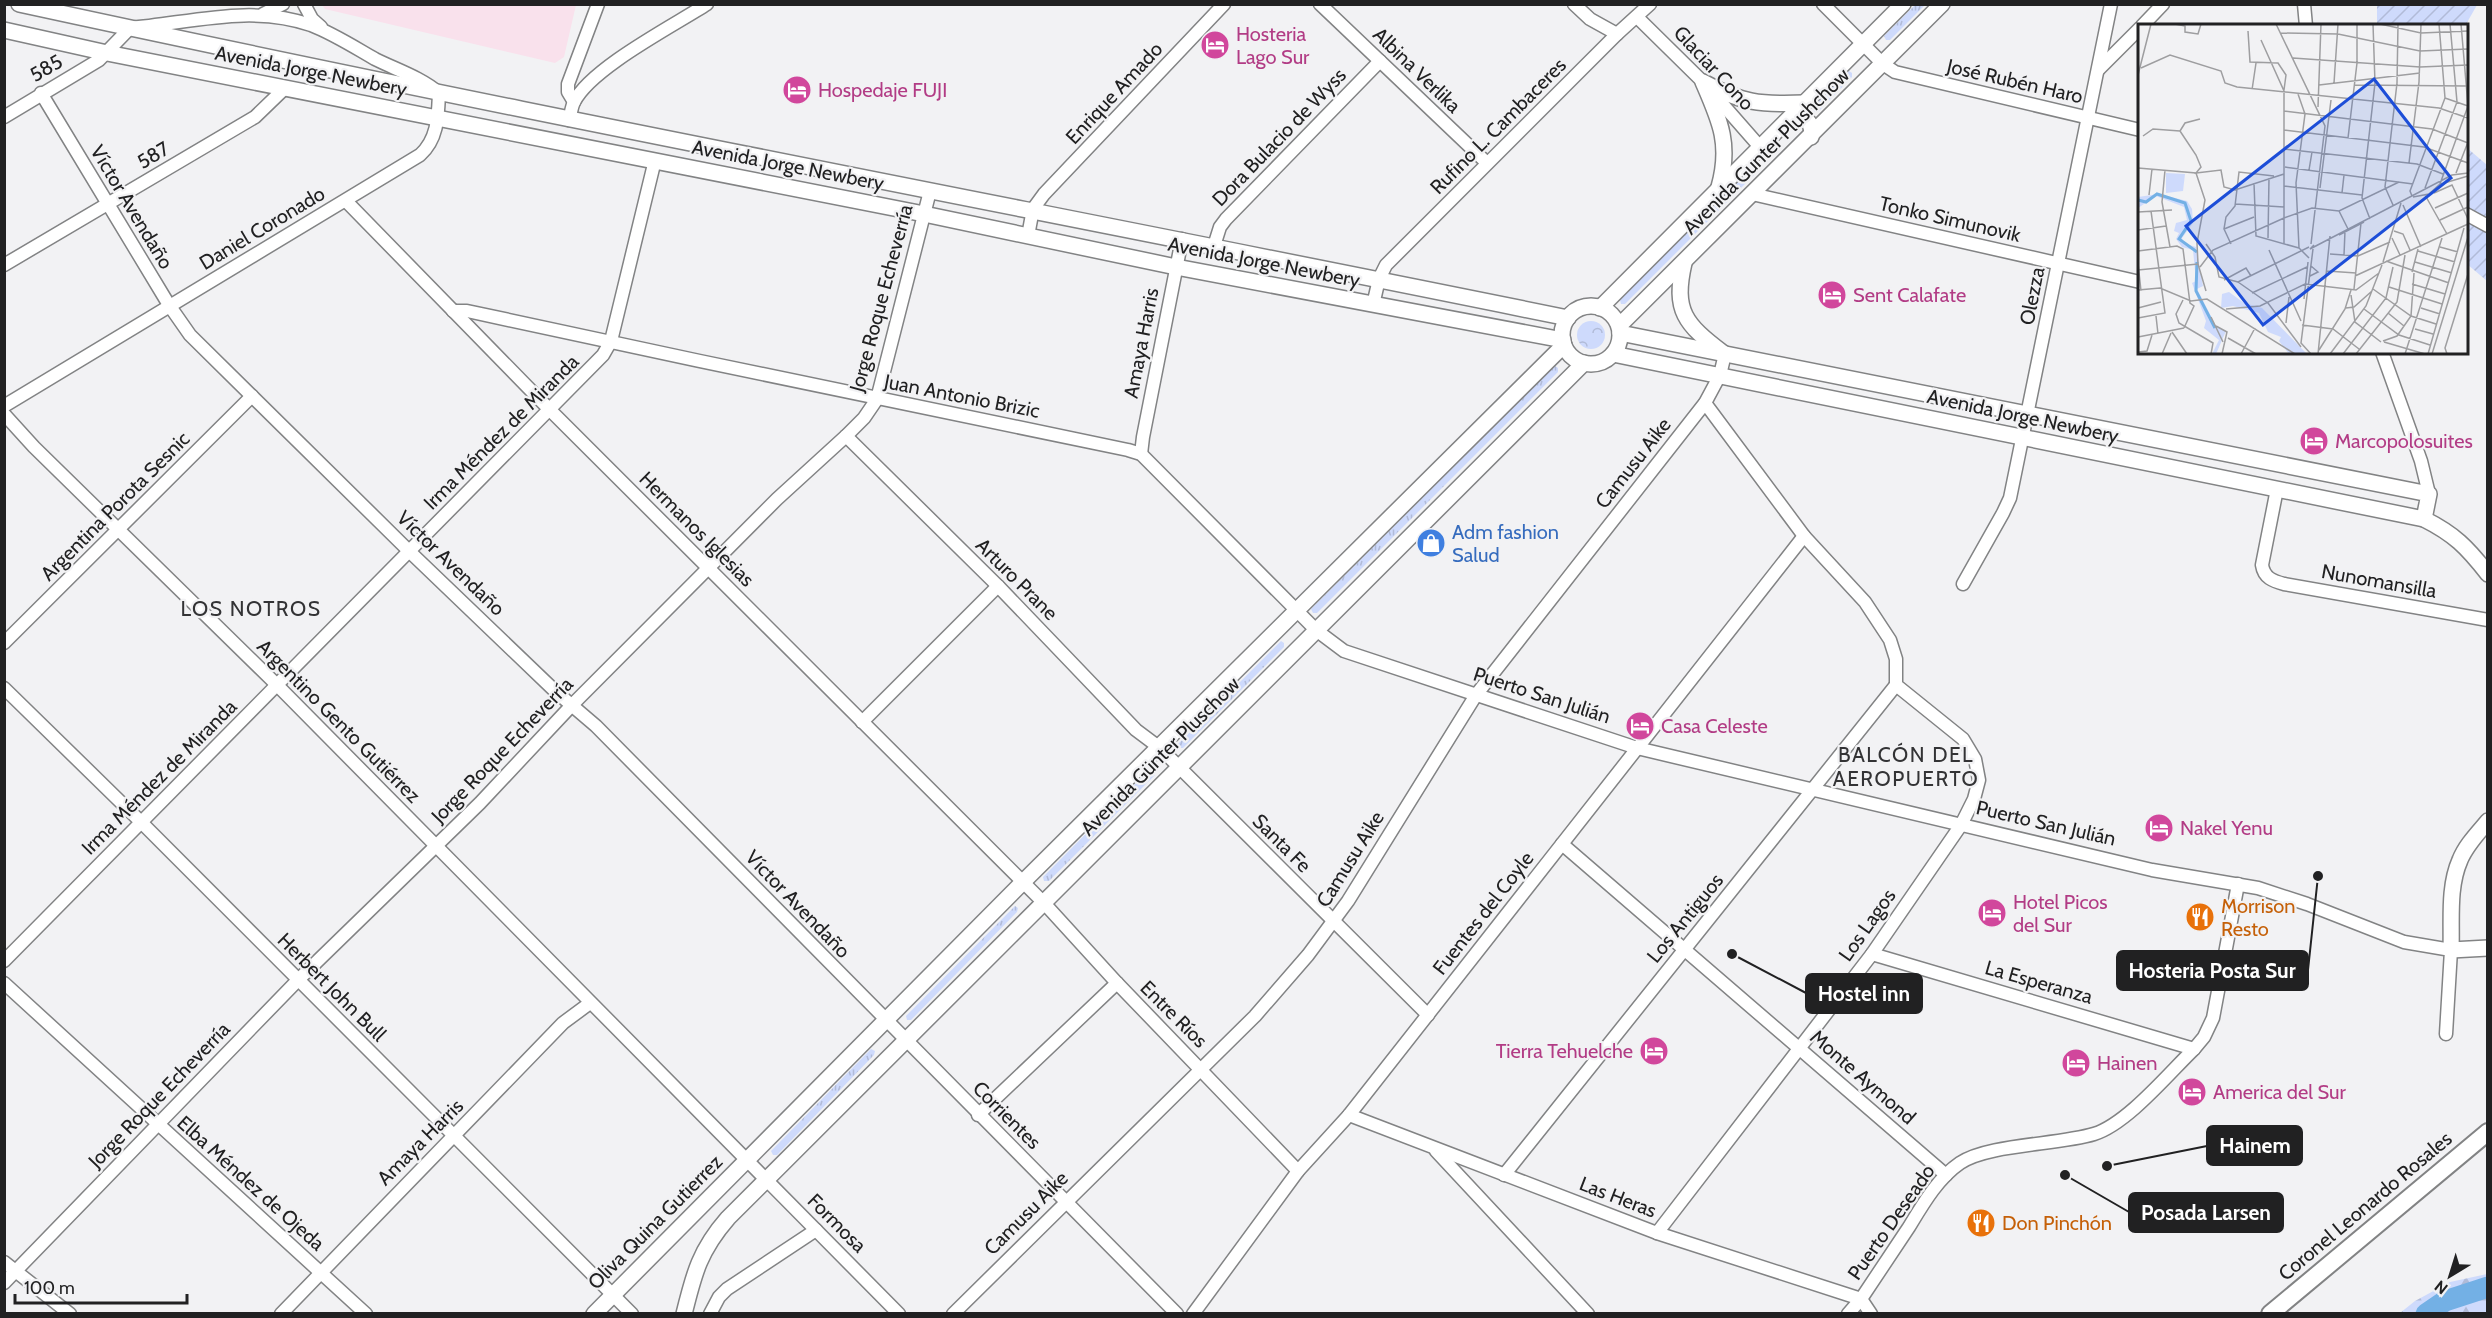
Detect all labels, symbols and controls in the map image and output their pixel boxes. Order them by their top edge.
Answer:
street label: Glaciar Cono [1669,21,1759,115]
place label: Hosteria Lago Sur [1236,22,1310,69]
street label: Albina Verlika [1368,22,1466,118]
inset map [2138,24,2468,354]
hotel icon: Hosteria Lago Sur [1199,29,1231,61]
street label: Enrique Amado [1061,37,1167,149]
street label: Avenida Jorge Newbery [213,41,409,101]
street label: 585 [25,49,67,87]
street label: Rufino L. Cambaceres [1425,53,1571,199]
street label: José Rubén Haro [1944,53,2085,108]
street label: Avenida Gunter Plushchow [1678,62,1855,239]
street label: Dora Bulacio de Wyss [1207,63,1351,211]
hotel icon: Hospedaje FUJI [781,74,813,106]
place label: Hospedaje FUJI [818,78,947,102]
street label: Avenida Jorge Newbery [690,135,886,195]
street label: 587 [133,136,173,174]
street label: Víctor Avendaño [86,141,178,273]
street label: Daniel Coronado [195,181,329,275]
street label: Tonko Simunovik [1877,191,2023,247]
street label: Jorge Roque Echeverría [844,201,918,395]
street label: Avenida Jorge Newbery [1166,232,1362,292]
street label: Olezza [2015,265,2049,327]
hotel icon: Sent Calafate [1816,279,1848,311]
place label: Sent Calafate [1853,283,1966,307]
street label: Amaya Harris [1119,286,1163,400]
street label: Irma Méndez de Miranda [419,349,584,514]
street label: Juan Antonio Brizic [881,369,1042,423]
street label: Avenida Jorge Newbery [1925,384,2121,448]
street label: Camusu Aike [1590,413,1676,513]
hotel icon: Marcopolosuites [2298,425,2330,457]
street label: Argentina Porota Sesnic [36,427,194,585]
place label: Marcopolosuites [2335,429,2473,453]
street label: Hermanos Iglesias [635,467,759,591]
street label: Víctor Avendaño [392,506,510,620]
place label: Adm fashion Salud [1452,520,1559,567]
shop icon: Adm fashion Salud [1415,527,1447,559]
street label: Arturo Prane [971,533,1063,625]
street label: Nunomansilla [2320,559,2439,603]
district label: LOS NOTROS [181,596,321,621]
street label: Argentino Gento Gutiérrez [252,634,426,808]
street label: Puerto San Julián [1470,662,1614,728]
street label: Avenida Günter Pluschow [1076,671,1245,840]
street label: Jorge Roque Echeverría [426,672,578,828]
street label: Irma Méndez de Miranda [77,694,242,859]
hotel icon: Casa Celeste [1624,710,1656,742]
place label: Casa Celeste [1661,714,1768,738]
district label: BALCÓN DEL AEROPUERTO [1833,742,1979,791]
street label: Puerto San Julián [1974,795,2118,851]
street label: Camusu Aike [1311,807,1389,911]
street label: Santa Fe [1248,809,1316,877]
hotel icon: Nakel Yenu [2143,812,2175,844]
place label: Nakel Yenu [2180,816,2273,840]
street label: Víctor Avendaño [741,845,855,963]
street label: Fuentes del Coyle [1428,847,1538,979]
street label: Los Antiguos [1642,869,1728,967]
street label: Los Lagos [1834,884,1900,966]
place label: Hotel Picos del Sur [2013,890,2108,937]
place label: Morrison Resto [2221,894,2295,941]
hotel icon: Hotel Picos del Sur [1976,897,2008,929]
restaurant icon: Morrison Resto [2184,901,2216,933]
street label: Herbert John Bull [273,928,391,1046]
callout: Hosteria Posta Sur [2117,951,2308,990]
street label: La Esperanza [1982,955,2096,1009]
text: Hosteria Posta Sur [2128,958,2296,983]
callout: Hostel inn [1806,974,1922,1013]
street label: Entre Ríos [1135,975,1213,1053]
text: Hostel inn [1818,981,1910,1006]
street label: Jorge Roque Echeverría [83,1017,235,1173]
street label: Monte Aymond [1805,1025,1921,1129]
hotel icon: Tierra Tehuelche [1638,1035,1670,1067]
place label: Tierra Tehuelche [1496,1039,1633,1063]
hotel icon: Hainen [2060,1047,2092,1079]
place label: Hainen [2097,1051,2157,1075]
street label: Corrientes [968,1076,1046,1154]
hotel icon: America del Sur [2176,1076,2208,1108]
place label: America del Sur [2213,1080,2346,1104]
street label: Amaya Harris [372,1094,468,1190]
street label: Elba Méndez de Ojeda [172,1111,330,1256]
callout: Hainem [2207,1126,2302,1165]
street label: Coronel Leonardo Rosales [2273,1126,2457,1286]
text: Hainem [2219,1133,2291,1158]
street label: Oliva Quina Gutierrez [583,1150,727,1294]
street label: Puerto Deseado [1842,1160,1940,1284]
street label: Camusu Aike [979,1166,1073,1260]
street label: Las Heras [1576,1171,1660,1223]
street label: Formosa [803,1189,872,1258]
callout: Posada Larsen [2129,1193,2283,1232]
text: Posada Larsen [2141,1200,2271,1225]
restaurant icon: Don Pinchón [1965,1207,1997,1239]
place label: Don Pinchón [2002,1211,2112,1235]
north arrow [2420,1246,2480,1306]
scale bar [15,1267,188,1305]
text: N [2431,1276,2451,1298]
text: 100 m [24,1277,75,1299]

